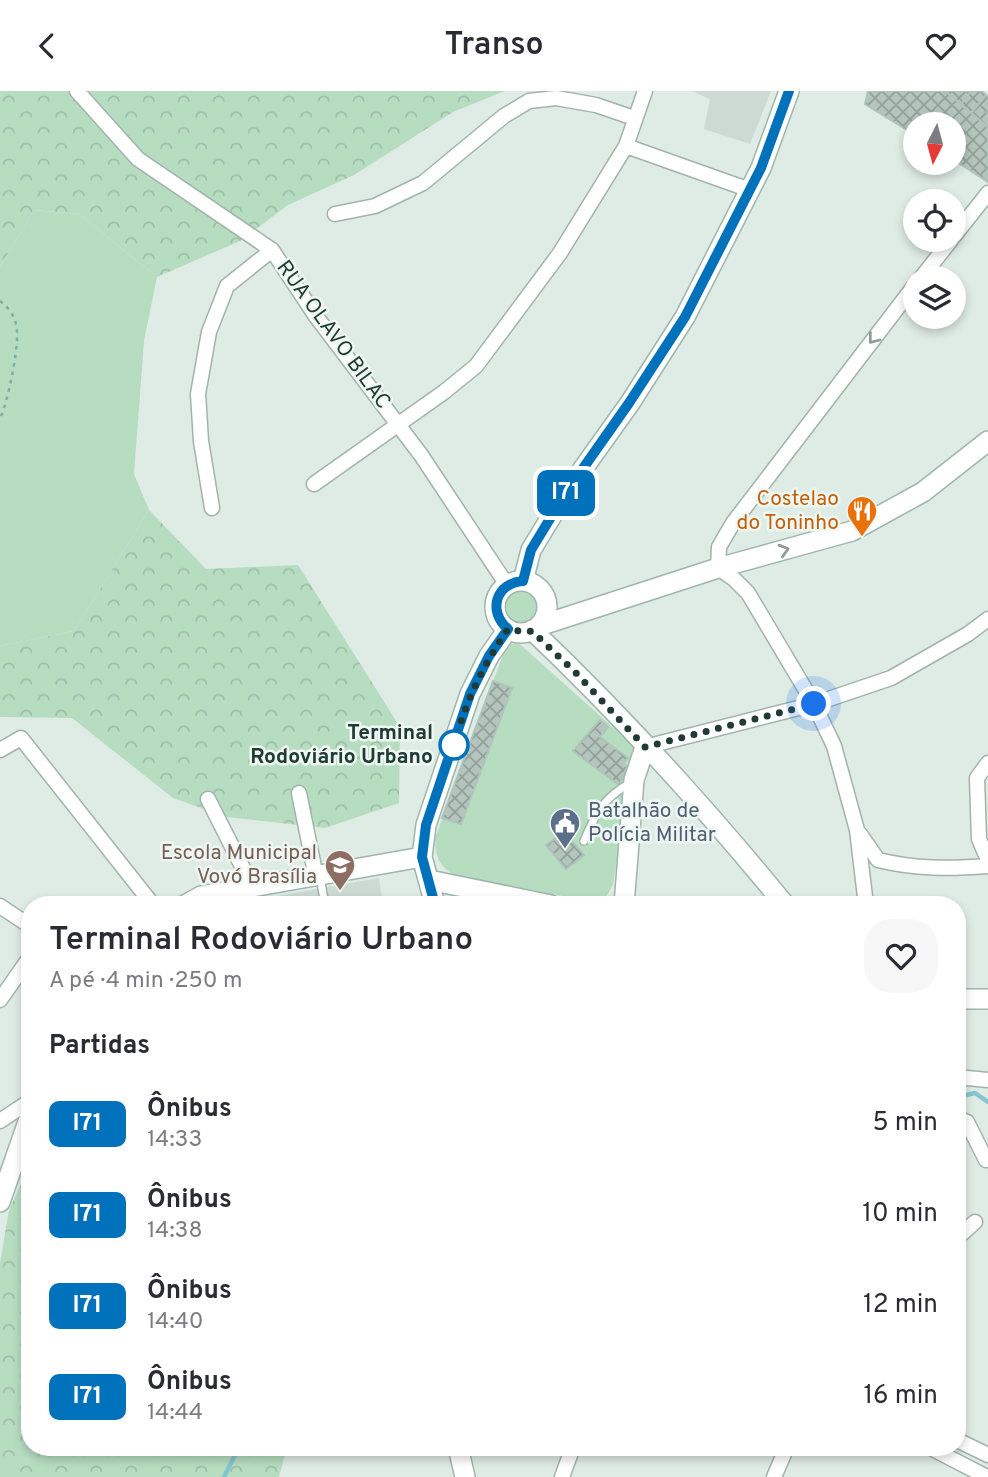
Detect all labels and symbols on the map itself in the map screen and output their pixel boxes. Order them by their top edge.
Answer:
north arrow [903,112,966,175]
street label: RUA OLAVO BILAC [270,255,396,415]
one-way arrow [869,331,882,344]
line badge: I71 [526,470,606,516]
place label: Costelao do Toninho [737,486,839,537]
restaurant icon: Costelao do Toninho [845,494,879,538]
one-way arrow [778,544,790,559]
your location [796,686,831,721]
place label: Terminal Rodoviário Urbano [250,720,433,771]
marker: Terminal Rodoviário Urbano [439,730,469,760]
place label: Batalhão de Polícia Militar [588,798,716,849]
public building icon: Batalhão de Polícia Militar [548,806,582,850]
place label: Escola Municipal Vovó Brasília [161,840,317,891]
school or university icon: Escola Municipal Vovó Brasília [323,848,357,892]

